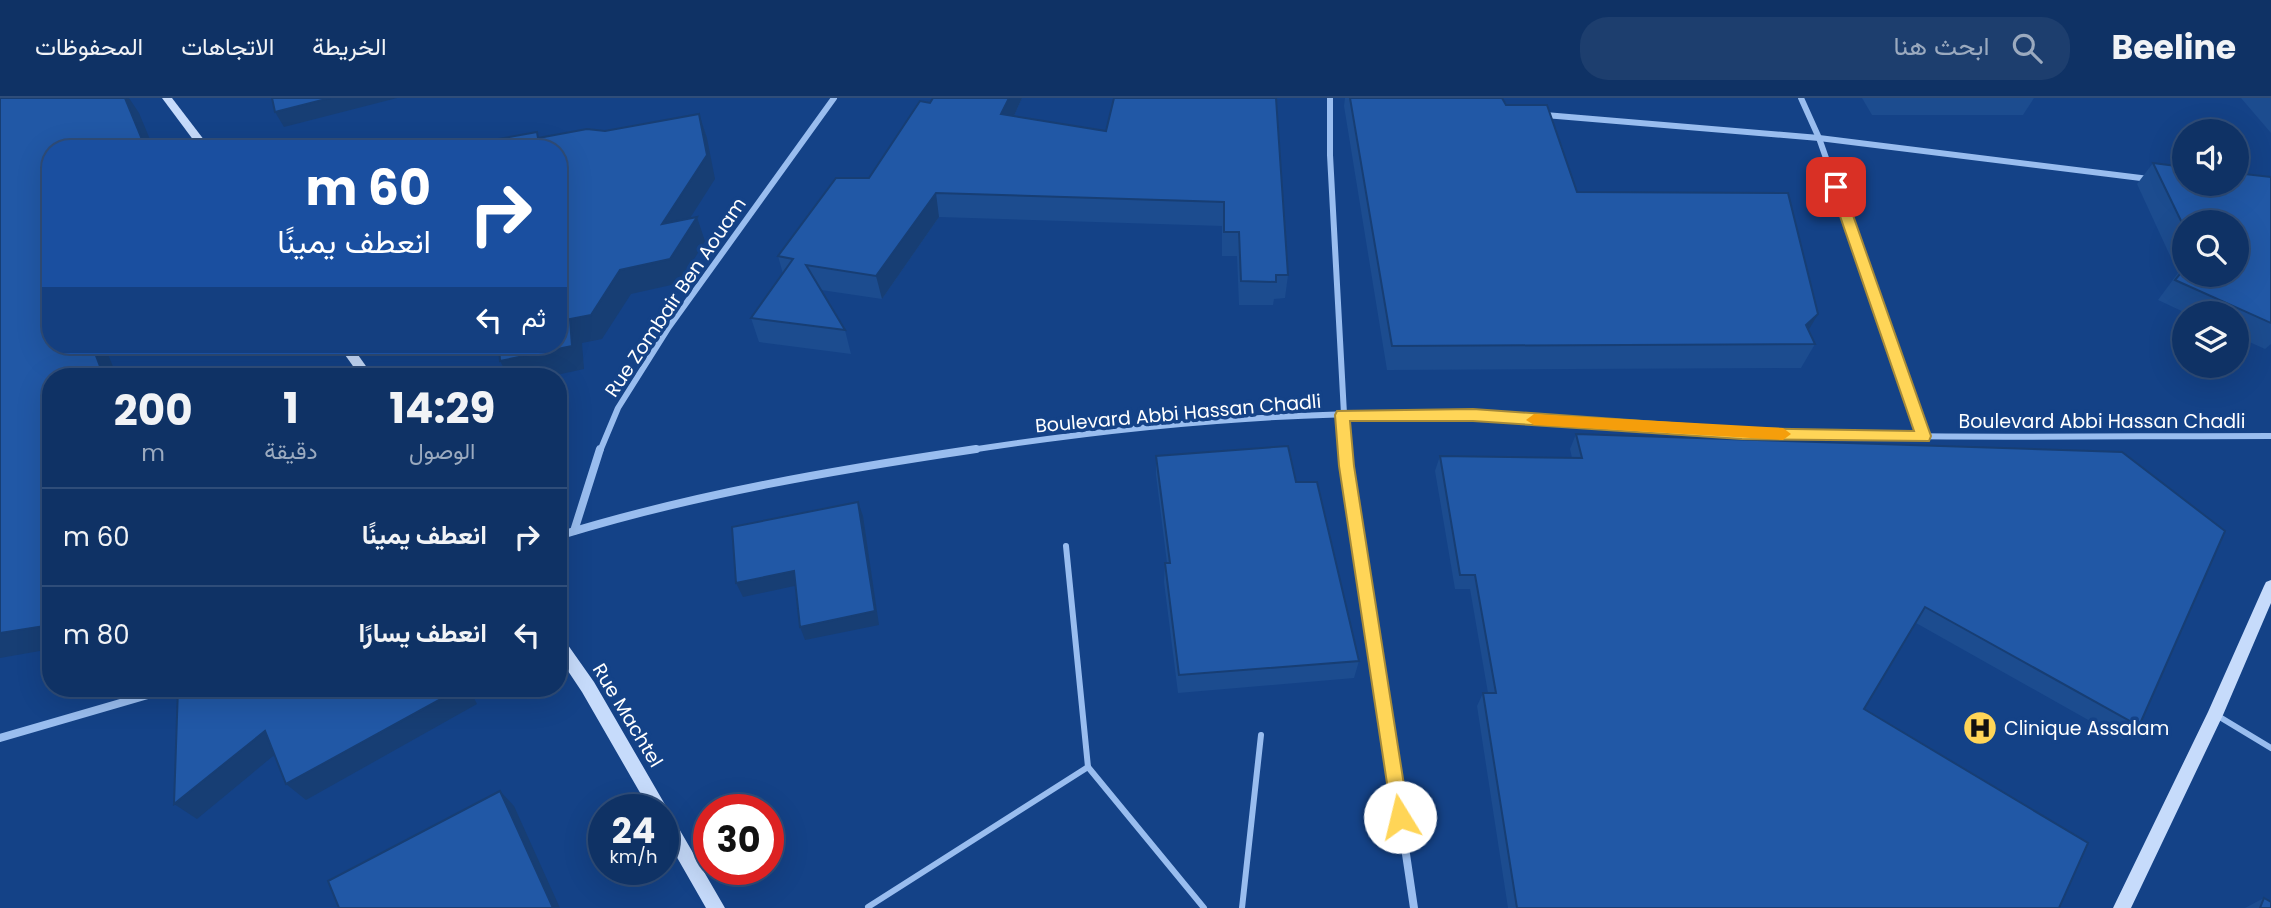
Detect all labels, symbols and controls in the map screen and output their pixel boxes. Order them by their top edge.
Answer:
search box [1580,17,2070,80]
text: Beeline [2112,24,2236,71]
text: ابحث هنا [1893,28,1990,64]
icon: search [2008,29,2046,67]
text: المحفوظات [35,30,143,63]
text: الاتجاهات [181,30,274,63]
text: الخريطة [312,30,387,63]
map controls [2172,119,2249,378]
button: sound [2172,119,2249,196]
text: 60 m [306,154,431,222]
pin [1806,157,1866,217]
icon: right [455,168,546,259]
icon: arrive [1817,168,1855,206]
street label: Rue Zombair Ben Aouam [598,192,752,402]
button: search [2172,210,2249,287]
text: انعطف يمينًا [277,219,431,264]
text: ثم [522,300,546,336]
icon: left [470,301,508,339]
button: layers [2172,301,2249,378]
text: 1 [283,379,299,438]
text: 14:29 [389,379,495,438]
text: 200 [114,381,193,440]
street label: Boulevard Abbi Hassan Chadli [1034,388,1322,439]
street label: Boulevard Abbi Hassan Chadli [1959,408,2245,435]
text: دقيقة [264,435,318,467]
text: الوصول [409,435,475,467]
text: m [141,437,165,469]
text: انعطف يمينًا [362,517,487,553]
icon: right [508,518,546,556]
text: 60 m [63,519,130,555]
text: انعطف يسارًا [358,615,487,651]
icon: left [508,616,546,654]
text: 80 m [63,617,129,653]
street label: Rue Machtel [586,658,669,772]
hospital icon: Clinique Assalam [1961,709,1999,747]
place label: Clinique Assalam [2004,715,2169,742]
position arrow [1363,780,1437,854]
speed limit sign: 30 [693,794,784,885]
text: 24 [612,806,655,855]
text: km/h [610,844,657,869]

